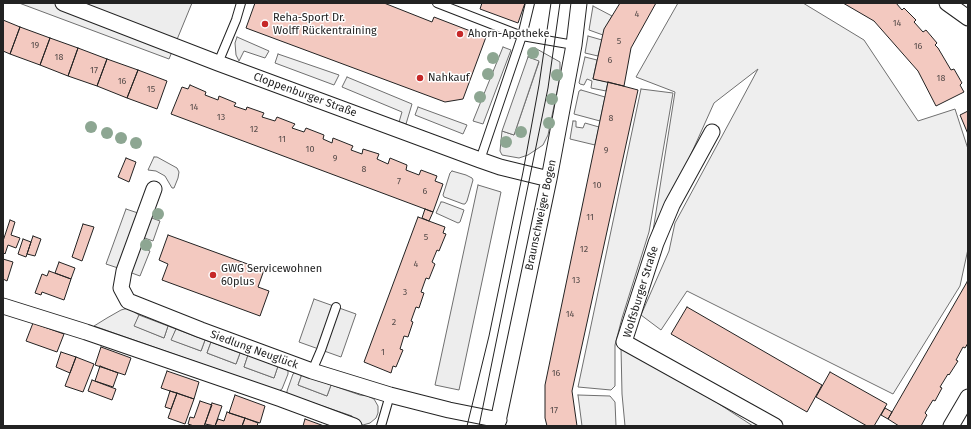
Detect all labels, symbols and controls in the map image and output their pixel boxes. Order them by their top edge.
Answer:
house number: 4 [635,9,639,19]
place label: Reha-Sport Dr. Wolff Rückentraining [273,11,377,37]
house number: 14 [893,18,901,28]
marker: Reha-Sport Dr. Wolff Rückentraining [260,19,270,29]
place label: Ahorn-Apotheke [468,27,549,41]
marker: Ahorn-Apotheke [455,29,465,39]
house number: 5 [617,36,621,46]
house number: 19 [31,40,39,50]
house number: 16 [914,41,922,51]
house number: 18 [55,52,63,62]
house number: 6 [608,55,612,65]
house number: 17 [90,65,98,75]
street label: Cloppenburger Straße [251,70,359,120]
place label: Nahkauf [428,71,469,85]
marker: Nahkauf [415,73,425,83]
house number: 18 [937,73,945,83]
house number: 16 [118,76,126,86]
house number: 15 [147,84,155,94]
house number: 14 [190,102,198,112]
house number: 13 [217,112,225,122]
house number: 8 [609,113,613,123]
house number: 12 [250,124,258,134]
house number: 11 [278,134,286,144]
house number: 10 [306,144,314,154]
house number: 9 [604,145,608,155]
house number: 9 [333,153,337,163]
street label: Braunschweiger Bogen [523,158,559,272]
house number: 8 [362,164,366,174]
house number: 7 [397,176,401,186]
house number: 10 [593,180,601,190]
house number: 6 [423,186,427,196]
house number: 11 [586,212,594,222]
house number: 5 [424,232,428,242]
house number: 12 [580,244,588,254]
street label: Wolfsburger Straße [621,244,661,340]
house number: 4 [414,259,418,269]
place label: GWG Servicewohnen 60plus [221,262,322,288]
marker: GWG Servicewohnen 60plus [208,270,218,280]
house number: 13 [572,275,580,285]
house number: 3 [403,287,407,297]
house number: 14 [566,309,574,319]
house number: 2 [392,317,396,327]
street label: Siedlung Neuglück [208,328,300,372]
house number: 1 [381,347,385,357]
house number: 16 [552,368,560,378]
house number: 17 [550,405,558,415]

